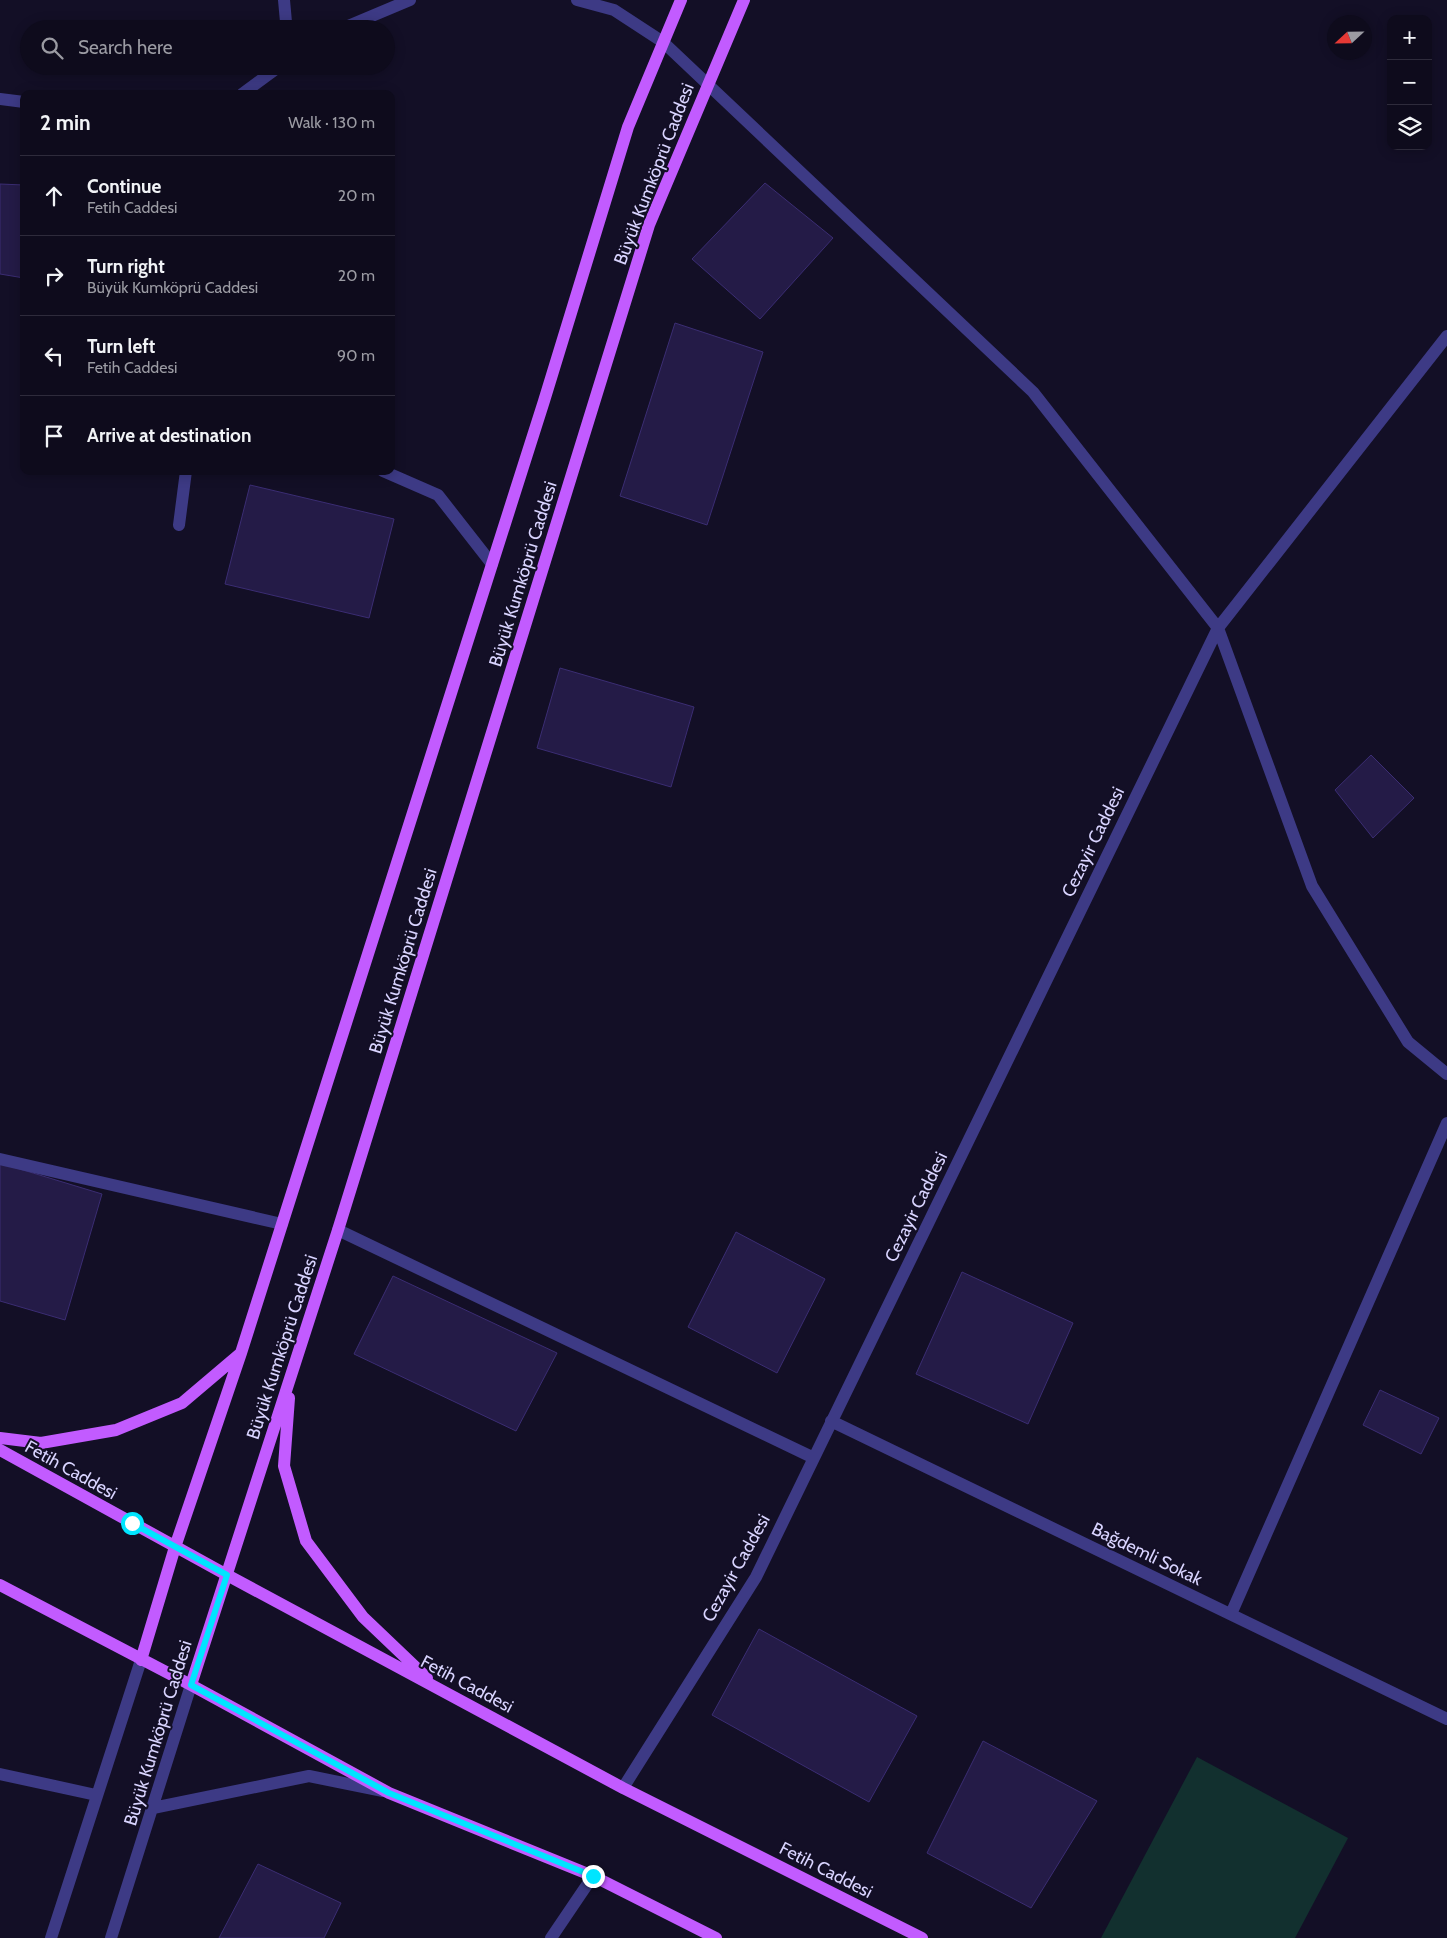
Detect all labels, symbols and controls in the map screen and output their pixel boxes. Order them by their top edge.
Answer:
north arrow [1327,15,1372,60]
map controls [1387,15,1432,150]
button: + [1387,15,1432,60]
search box [20,20,395,75]
icon: search [38,34,66,62]
text: Search here [78,36,172,59]
button: − [1387,60,1432,105]
street label: Büyük Kumköprü Caddesi [609,80,699,268]
button: layers [1387,105,1432,150]
text: 2 min [40,110,91,135]
text: Walk · 130 m [288,113,375,132]
text: Continue [87,175,161,198]
icon: ahead [40,182,68,210]
text: 20 m [338,186,375,205]
text: Fetih Caddesi [87,198,177,217]
text: Turn right [87,255,165,278]
icon: right [40,262,68,290]
text: 20 m [338,266,375,285]
text: Büyük Kumköprü Caddesi [87,278,258,297]
text: Turn left [87,335,155,358]
icon: left [40,342,68,370]
text: 90 m [337,346,375,365]
text: Fetih Caddesi [87,358,177,377]
icon: arrive [40,422,68,450]
text: Arrive at destination [87,424,251,447]
street label: Büyük Kumköprü Caddesi [484,479,562,669]
street label: Cezayir Caddesi [1057,783,1129,901]
street label: Büyük Kumköprü Caddesi [364,866,442,1056]
street label: Cezayir Caddesi [880,1148,952,1266]
street label: Büyük Kumköprü Caddesi [242,1252,322,1442]
street label: Fetih Caddesi [21,1436,121,1504]
street label: Cezayir Caddesi [697,1510,775,1626]
route start [121,1512,144,1535]
street label: Bağdemli Sokak [1088,1518,1207,1591]
street label: Büyük Kumköprü Caddesi [119,1638,197,1828]
street label: Fetih Caddesi [417,1650,517,1718]
street label: Fetih Caddesi [776,1837,876,1903]
route end [582,1865,605,1888]

